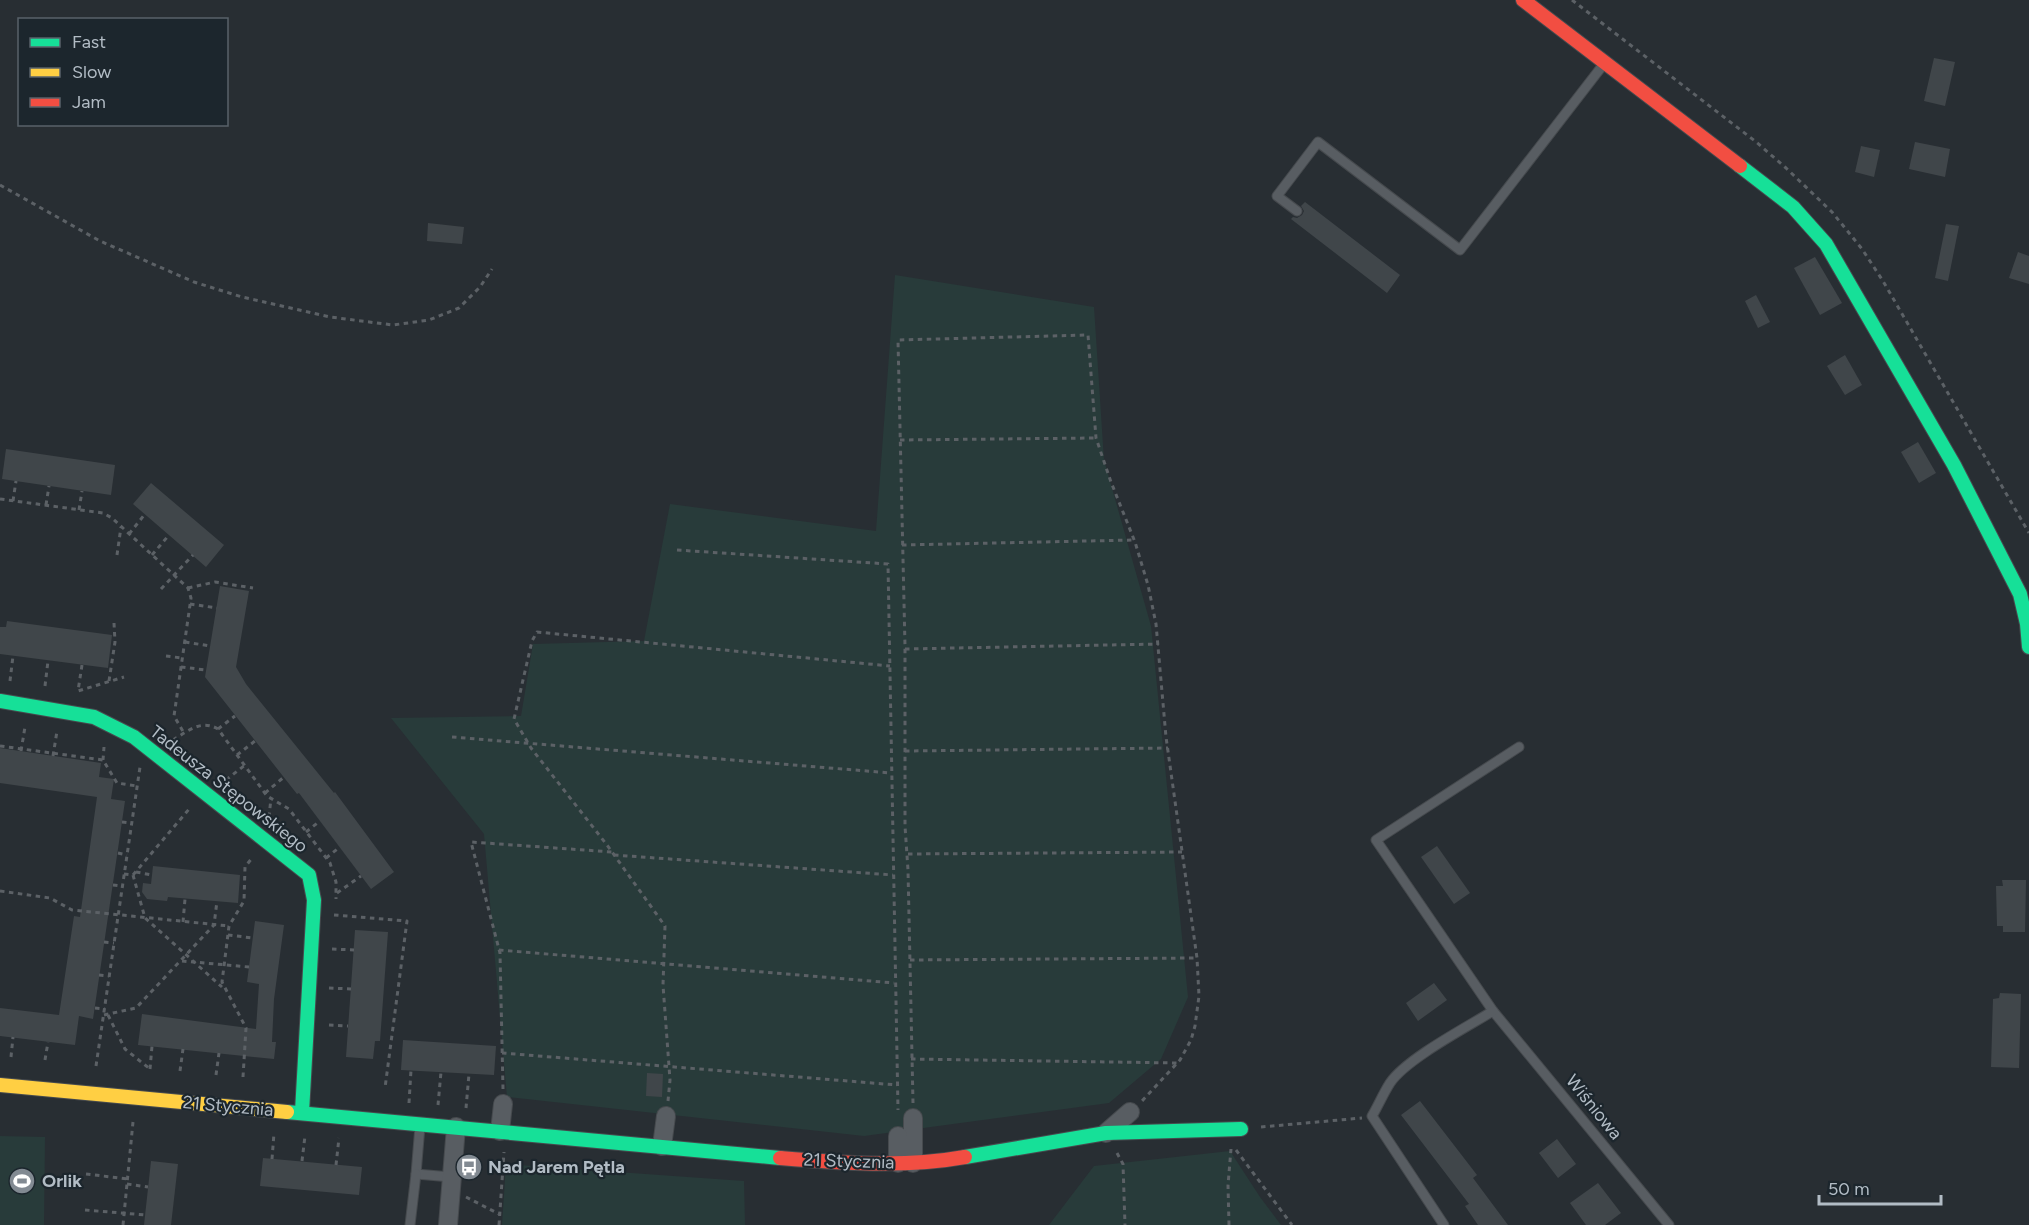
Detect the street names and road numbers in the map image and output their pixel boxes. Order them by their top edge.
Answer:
street label: Tadeusza Stępowskiego [146,721,312,857]
street label: Wiśniowa [1561,1070,1627,1144]
street label: 21 Stycznia [182,1091,274,1121]
street label: 21 Stycznia [803,1148,895,1174]

